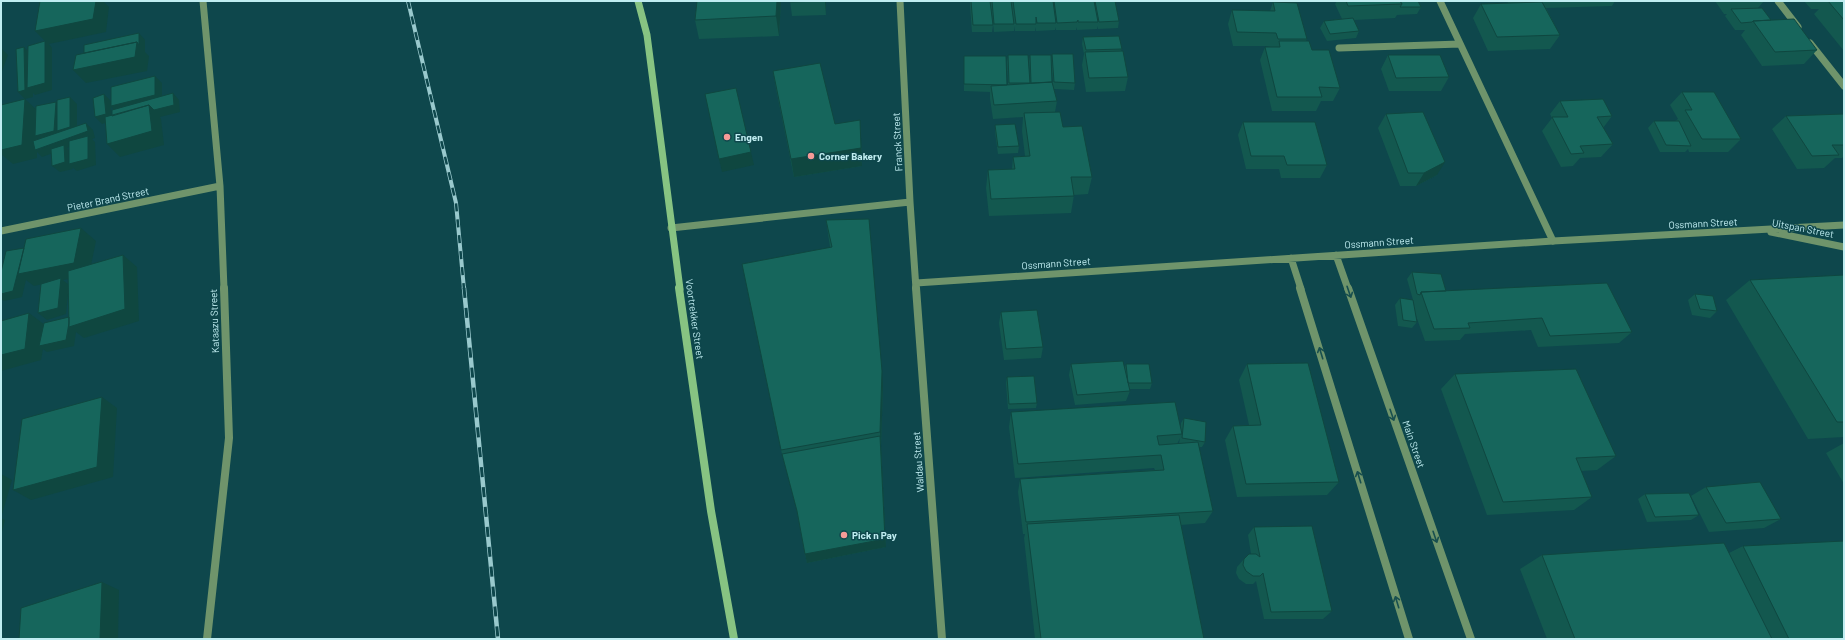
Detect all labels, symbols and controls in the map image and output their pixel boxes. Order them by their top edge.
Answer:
street label: Franck Street [889,112,905,172]
place label: Engen [735,131,763,143]
marker: Engen [722,132,732,142]
place label: Corner Bakery [819,150,882,162]
marker: Corner Bakery [806,151,816,161]
street label: Pieter Brand Street [66,184,150,214]
street label: Ossmann Street [1668,215,1738,231]
street label: Uitspan Street [1771,216,1835,240]
street label: Ossmann Street [1344,234,1414,250]
street label: Ossmann Street [1021,255,1091,271]
street label: Voortrekker Street [683,278,707,360]
one-way arrow [1345,286,1353,298]
street label: Kataazu Street [207,288,221,353]
one-way arrow [1317,347,1324,360]
one-way arrow [1388,408,1396,420]
street label: Main Street [1400,419,1428,470]
street label: Waldau Street [910,431,926,493]
one-way arrow [1355,471,1362,484]
place label: Pick n Pay [852,529,897,541]
marker: Pick n Pay [839,530,849,540]
one-way arrow [1432,531,1439,544]
one-way arrow [1393,595,1400,608]

